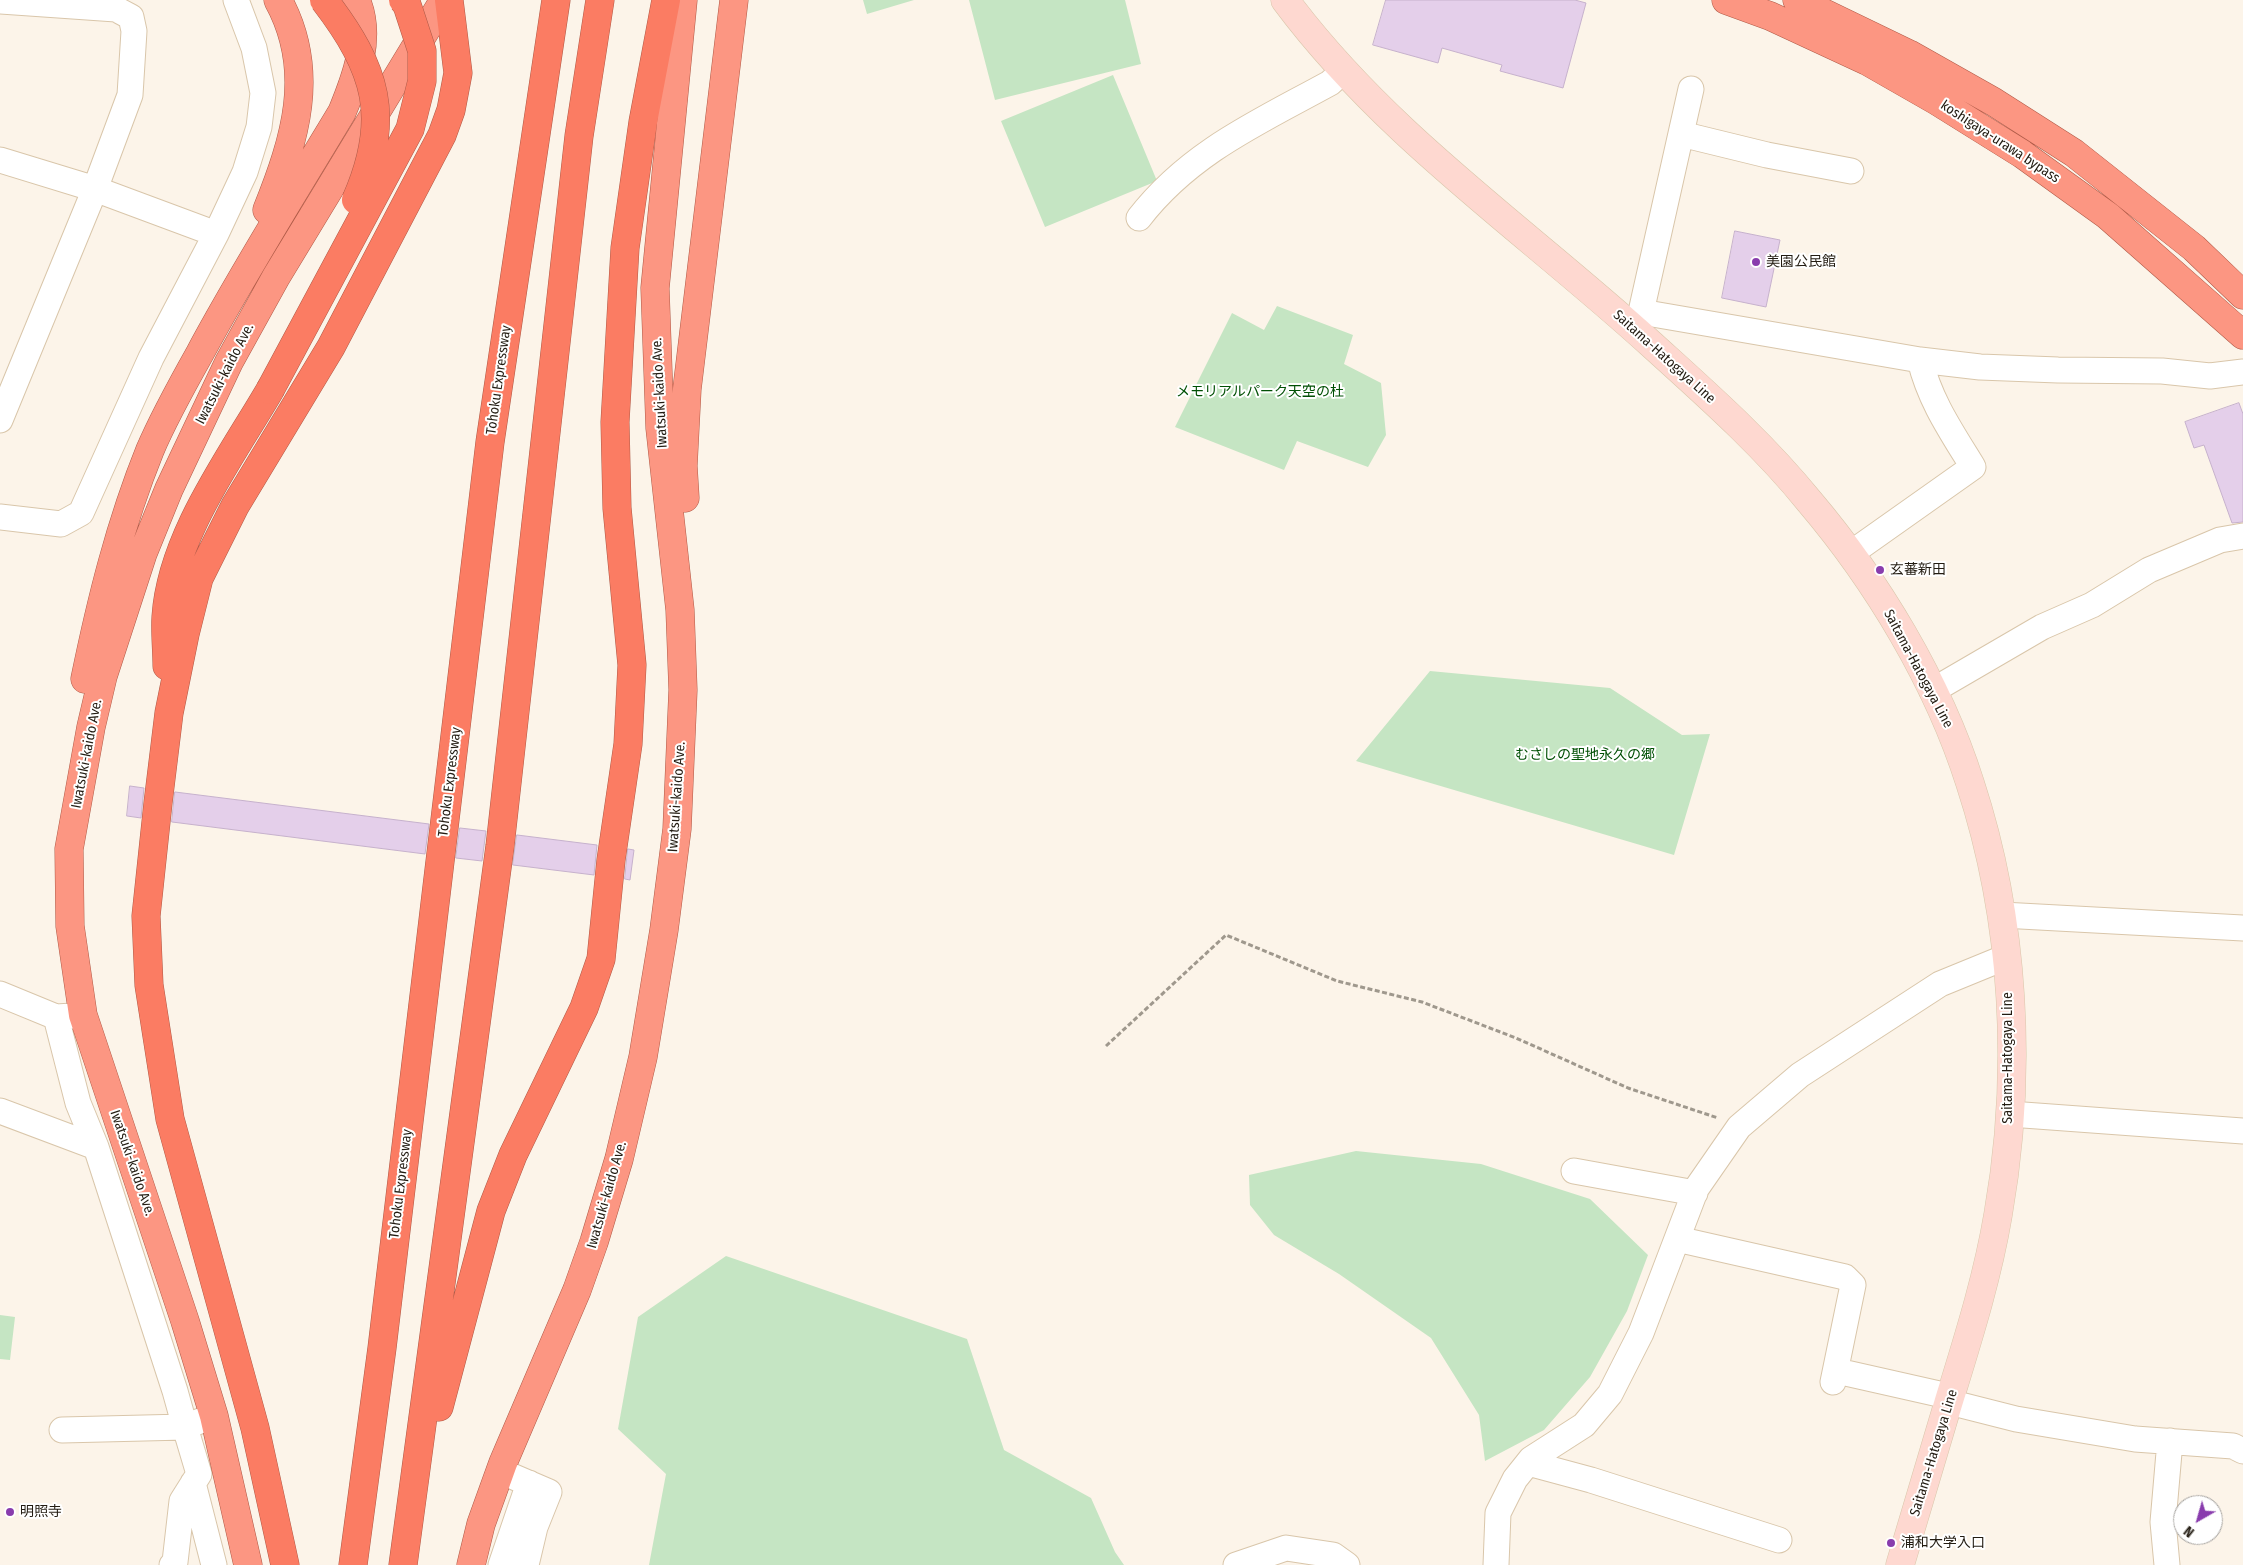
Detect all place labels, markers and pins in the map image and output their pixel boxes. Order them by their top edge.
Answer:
place label: 美園公民館 [1766,254,1836,270]
marker: 美園公民館 [1750,256,1762,268]
place label: 玄蕃新田 [1890,562,1946,578]
marker: 玄蕃新田 [1874,564,1886,576]
place label: 明照寺 [20,1504,62,1520]
marker: 明照寺 [4,1506,16,1518]
place label: 浦和大学入口 [1901,1535,1985,1551]
marker: 浦和大学入口 [1885,1537,1897,1549]

